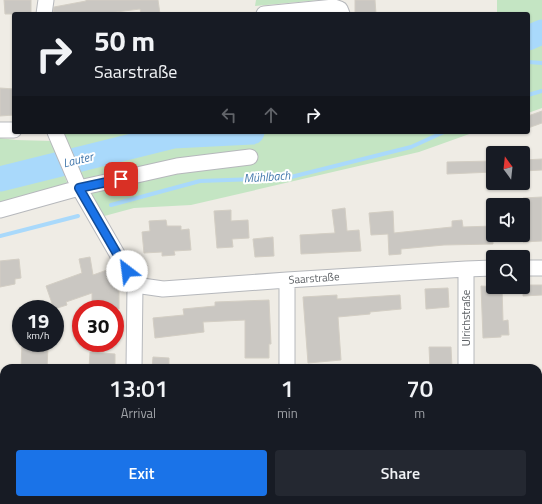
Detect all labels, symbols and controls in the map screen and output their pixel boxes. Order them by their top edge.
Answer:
text: 50 m [94,19,155,62]
icon: right [28,28,80,80]
text: Saarstraße [94,58,177,85]
icon: left [218,104,240,126]
icon: ahead [260,104,282,126]
icon: right [302,104,324,126]
water label: Lauter [61,146,97,172]
north arrow [486,146,530,190]
map controls [486,146,530,294]
pin [104,162,138,196]
water label: Mühlbach [243,165,292,188]
icon: arrive [110,168,132,190]
button: sound [486,198,530,242]
position arrow [106,250,148,292]
button: search [486,250,530,294]
street label: Saarstraße [288,268,340,288]
street label: Ulrichstraße [458,289,474,346]
speed limit sign: 30 [72,300,124,352]
text: 19 [27,305,49,336]
text: km/h [27,328,49,343]
text: 13:01 [109,370,168,406]
text: 1 [281,370,294,406]
text: 70 [406,370,433,406]
text: Arrival [121,403,156,423]
text: min [277,403,298,423]
text: m [414,403,425,423]
button: Exit [16,450,267,496]
button: Share [275,450,526,496]

